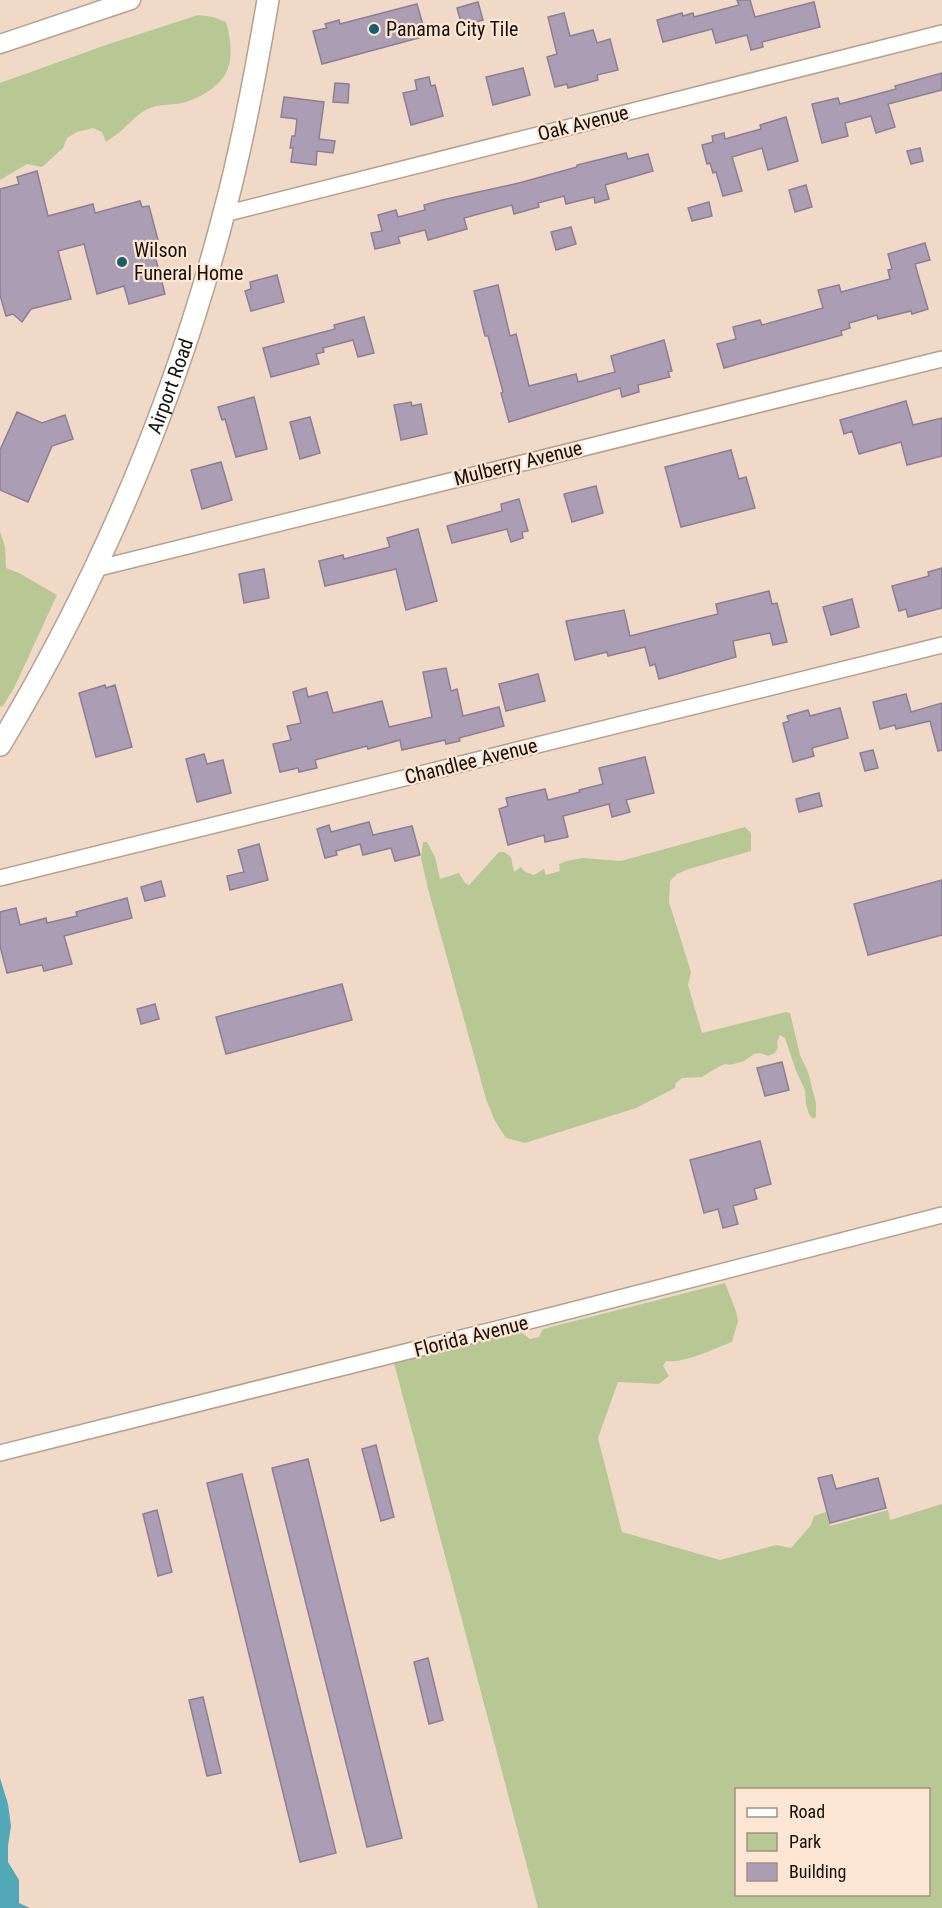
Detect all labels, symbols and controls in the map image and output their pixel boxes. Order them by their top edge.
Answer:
place label: Panama City Tile [386,17,518,41]
marker: Panama City Tile [367,22,381,36]
street label: Oak Avenue [535,100,631,146]
place label: Wilson Funeral Home [134,238,243,285]
marker: Wilson Funeral Home [115,255,129,269]
street label: Airport Road [142,335,198,437]
street label: Mulberry Avenue [451,435,585,491]
street label: Chandlee Avenue [402,733,540,789]
street label: Florida Avenue [412,1310,530,1362]
legend [735,1788,930,1896]
text: Road [789,1801,825,1822]
text: Park [789,1831,821,1852]
text: Building [789,1861,846,1882]

